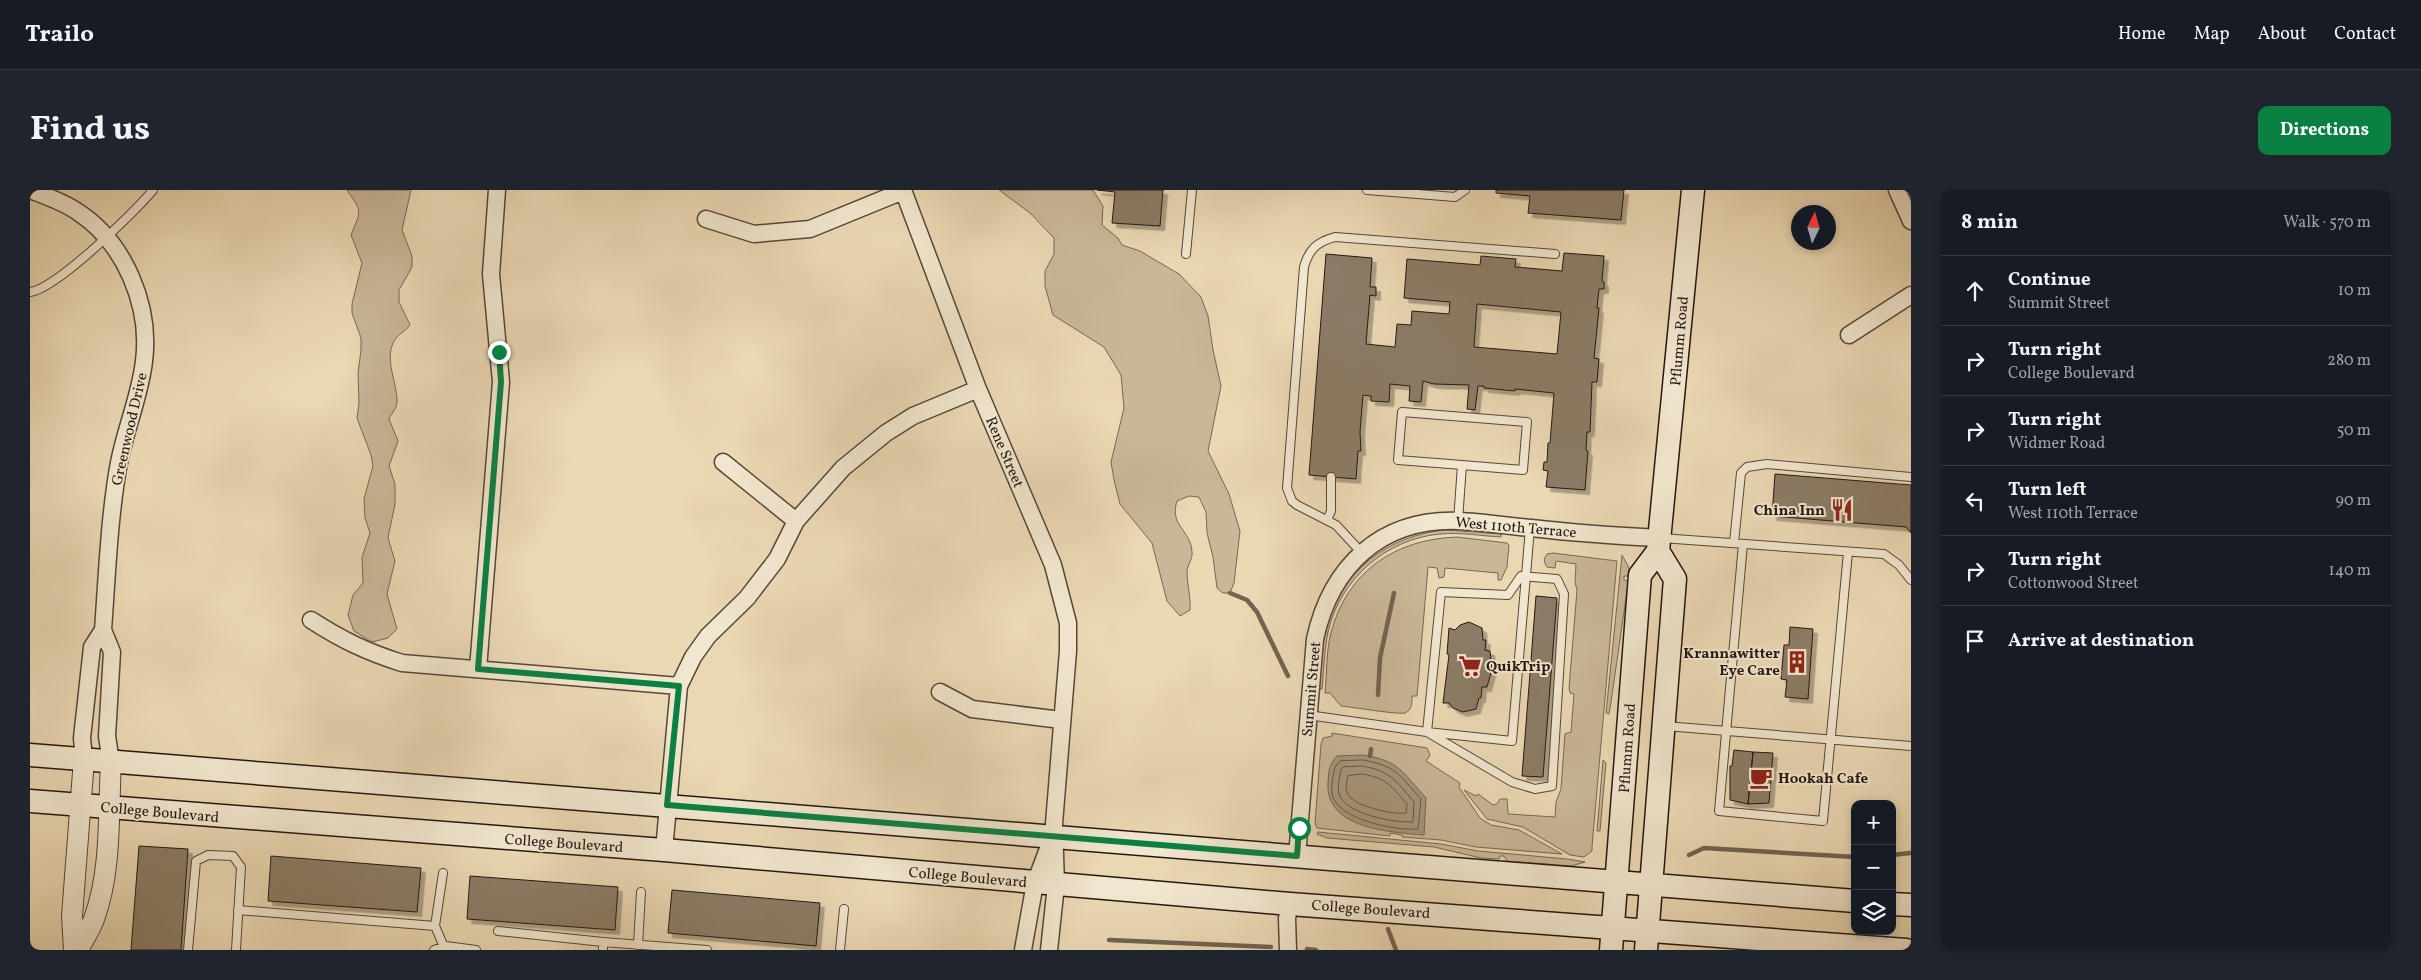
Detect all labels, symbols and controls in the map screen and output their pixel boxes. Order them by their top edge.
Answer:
text: Trailo [25,18,94,52]
text: Home [2118,22,2166,47]
text: Map [2194,22,2230,47]
text: About [2258,22,2306,47]
text: Contact [2334,22,2396,47]
text: Find us [30,106,150,154]
button: Directions [2258,106,2391,155]
north arrow [1791,205,1836,250]
text: 8 min [1961,208,2018,237]
text: Walk · 570 m [2283,212,2371,234]
text: Continue [2008,267,2091,293]
icon: ahead [1961,277,1989,305]
text: 10 m [2338,280,2371,302]
text: Summit Street [2008,293,2110,315]
street label: Pflumm Road [1666,295,1695,387]
text: Turn right [2008,337,2101,363]
route end [488,341,511,364]
icon: right [1961,347,1989,375]
text: 280 m [2327,350,2371,372]
text: College Boulevard [2008,363,2135,385]
street label: Greenwood Drive [107,371,154,488]
text: Turn right [2008,407,2101,433]
street label: Rene Street [979,414,1028,491]
icon: right [1961,417,1989,445]
text: 50 m [2337,420,2371,442]
text: Widmer Road [2008,433,2105,455]
text: Turn left [2008,477,2087,503]
icon: left [1961,487,1989,515]
text: 90 m [2335,490,2371,512]
restaurant icon: China Inn [1829,497,1855,523]
place label: China Inn [1754,501,1825,522]
text: West 110th Terrace [2008,503,2138,525]
street label: West 110th Terrace [1454,513,1577,544]
text: Turn right [2008,547,2101,573]
icon: right [1961,557,1989,585]
text: 140 m [2329,560,2371,582]
text: Cottonwood Street [2008,573,2139,595]
icon: arrive [1961,627,1989,655]
text: Arrive at destination [2008,628,2194,654]
street label: Summit Street [1298,641,1327,738]
place label: Krannawitter Eye Care [1683,644,1780,682]
building icon: Krannawitter Eye Care [1784,649,1810,675]
supermarket icon: QuikTrip [1457,653,1483,679]
place label: QuikTrip [1486,657,1550,678]
street label: Pflumm Road [1615,703,1642,794]
cafe icon: Hookah Cafe [1748,765,1774,791]
place label: Hookah Cafe [1778,769,1869,790]
street label: College Boulevard [100,798,220,829]
map controls [1851,800,1896,935]
button: + [1851,800,1896,845]
route start [1288,817,1311,840]
street label: College Boulevard [504,830,624,859]
button: − [1851,845,1896,890]
street label: College Boulevard [908,863,1028,894]
button: layers [1851,890,1896,935]
street label: College Boulevard [1311,896,1431,925]

